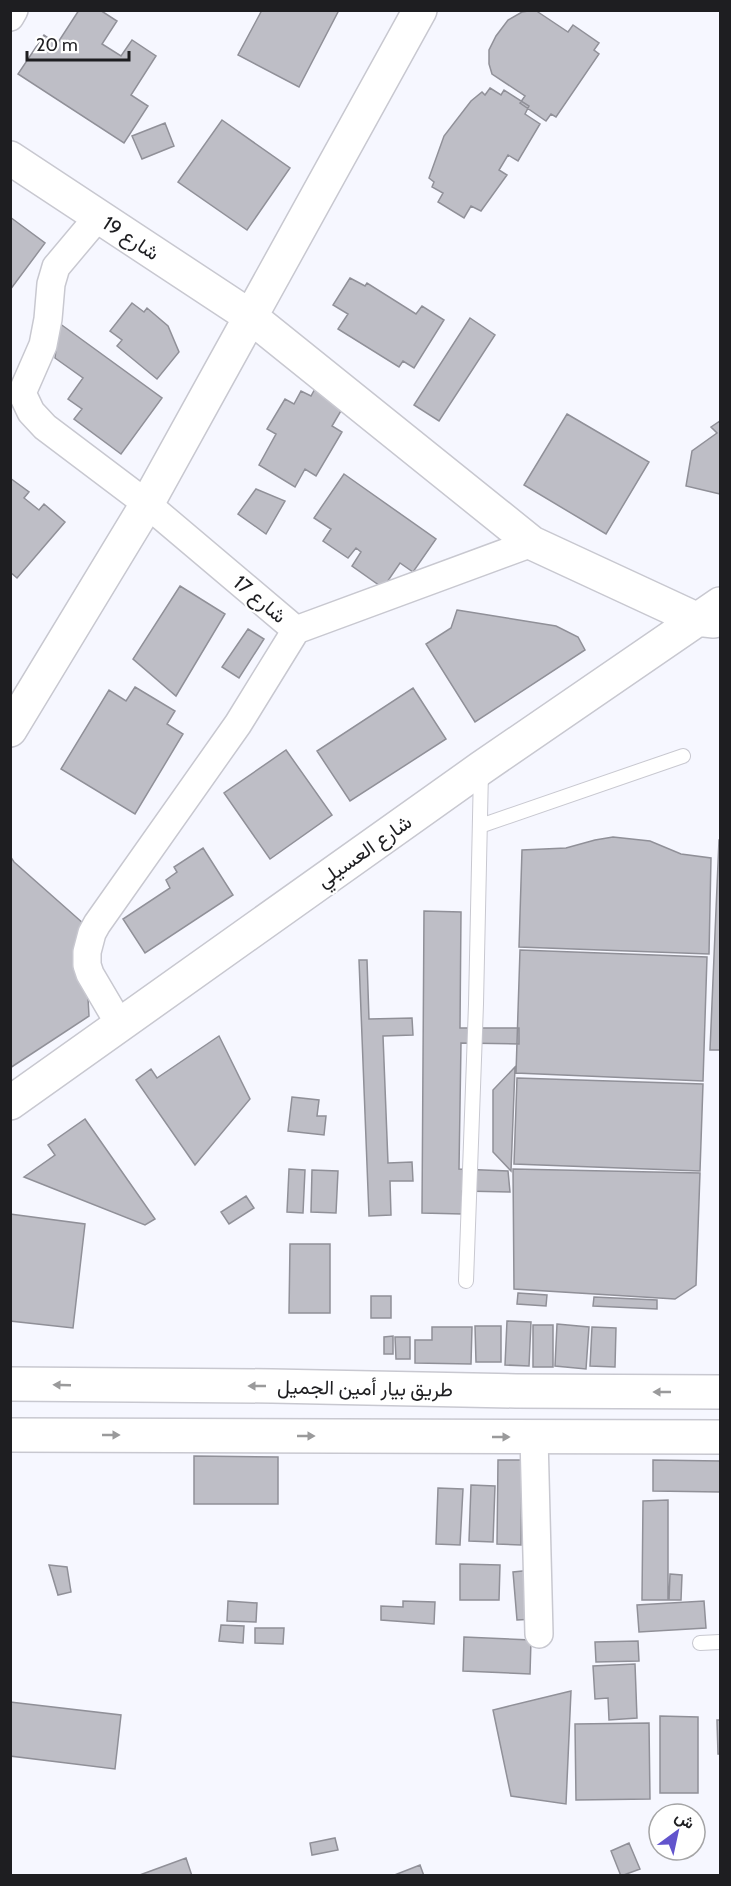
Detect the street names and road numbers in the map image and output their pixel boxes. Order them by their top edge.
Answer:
street label: شارع 19 [97,211,164,267]
street label: شارع 17 [228,570,291,629]
street label: شارع العسيلي [312,810,419,896]
street label: طريق بيار أمين الجميل [277,1374,453,1403]

